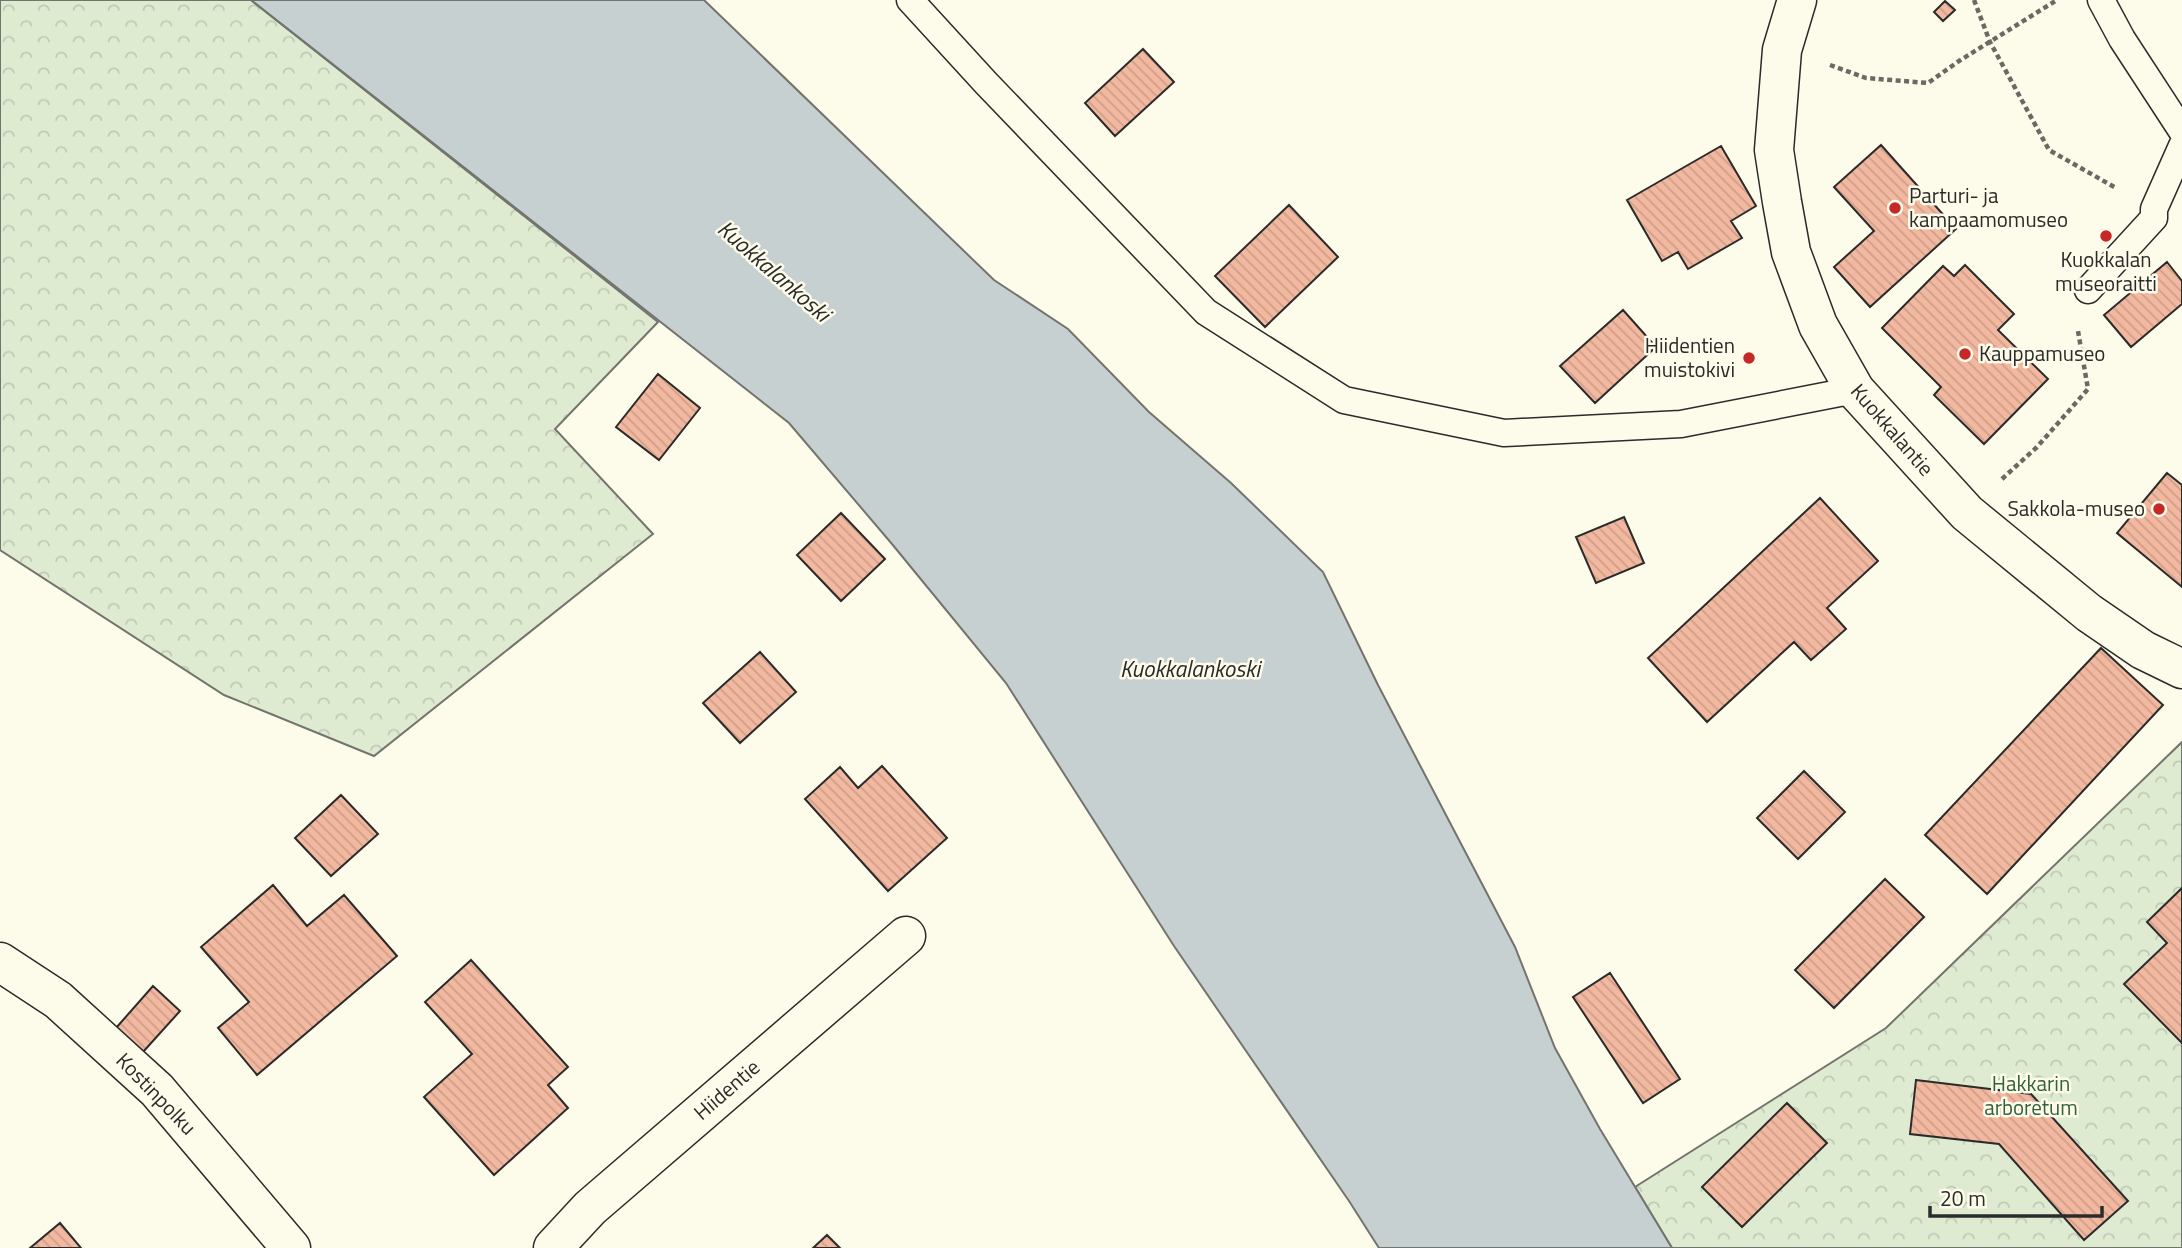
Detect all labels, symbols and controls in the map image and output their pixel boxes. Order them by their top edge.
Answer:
place label: Parturi- ja kampaamomuseo [1909,179,2068,235]
marker: Parturi- ja kampaamomuseo [1887,200,1903,216]
water label: Kuokkalankoski [710,211,840,331]
marker: Kuokkalan museoraitti [2098,228,2114,244]
place label: Kuokkalan museoraitti [2055,243,2157,299]
place label: Hiidentien muistokivi [1644,329,1735,385]
place label: Kauppamuseo [1979,337,2105,369]
marker: Kauppamuseo [1957,346,1973,362]
marker: Hiidentien muistokivi [1741,350,1757,366]
street label: Kuokkalantie [1843,376,1942,483]
place label: Sakkola-museo [2007,492,2145,524]
marker: Sakkola-museo [2151,501,2167,517]
water label: Kuokkalankoski [1120,651,1262,686]
street label: Kostinpolku [109,1045,204,1142]
street label: Hiidentie [686,1051,767,1127]
park label: Hakkarin arboretum [1984,1067,2078,1123]
scale bar [1930,1174,2102,1218]
text: 20 m [1940,1182,1986,1214]

